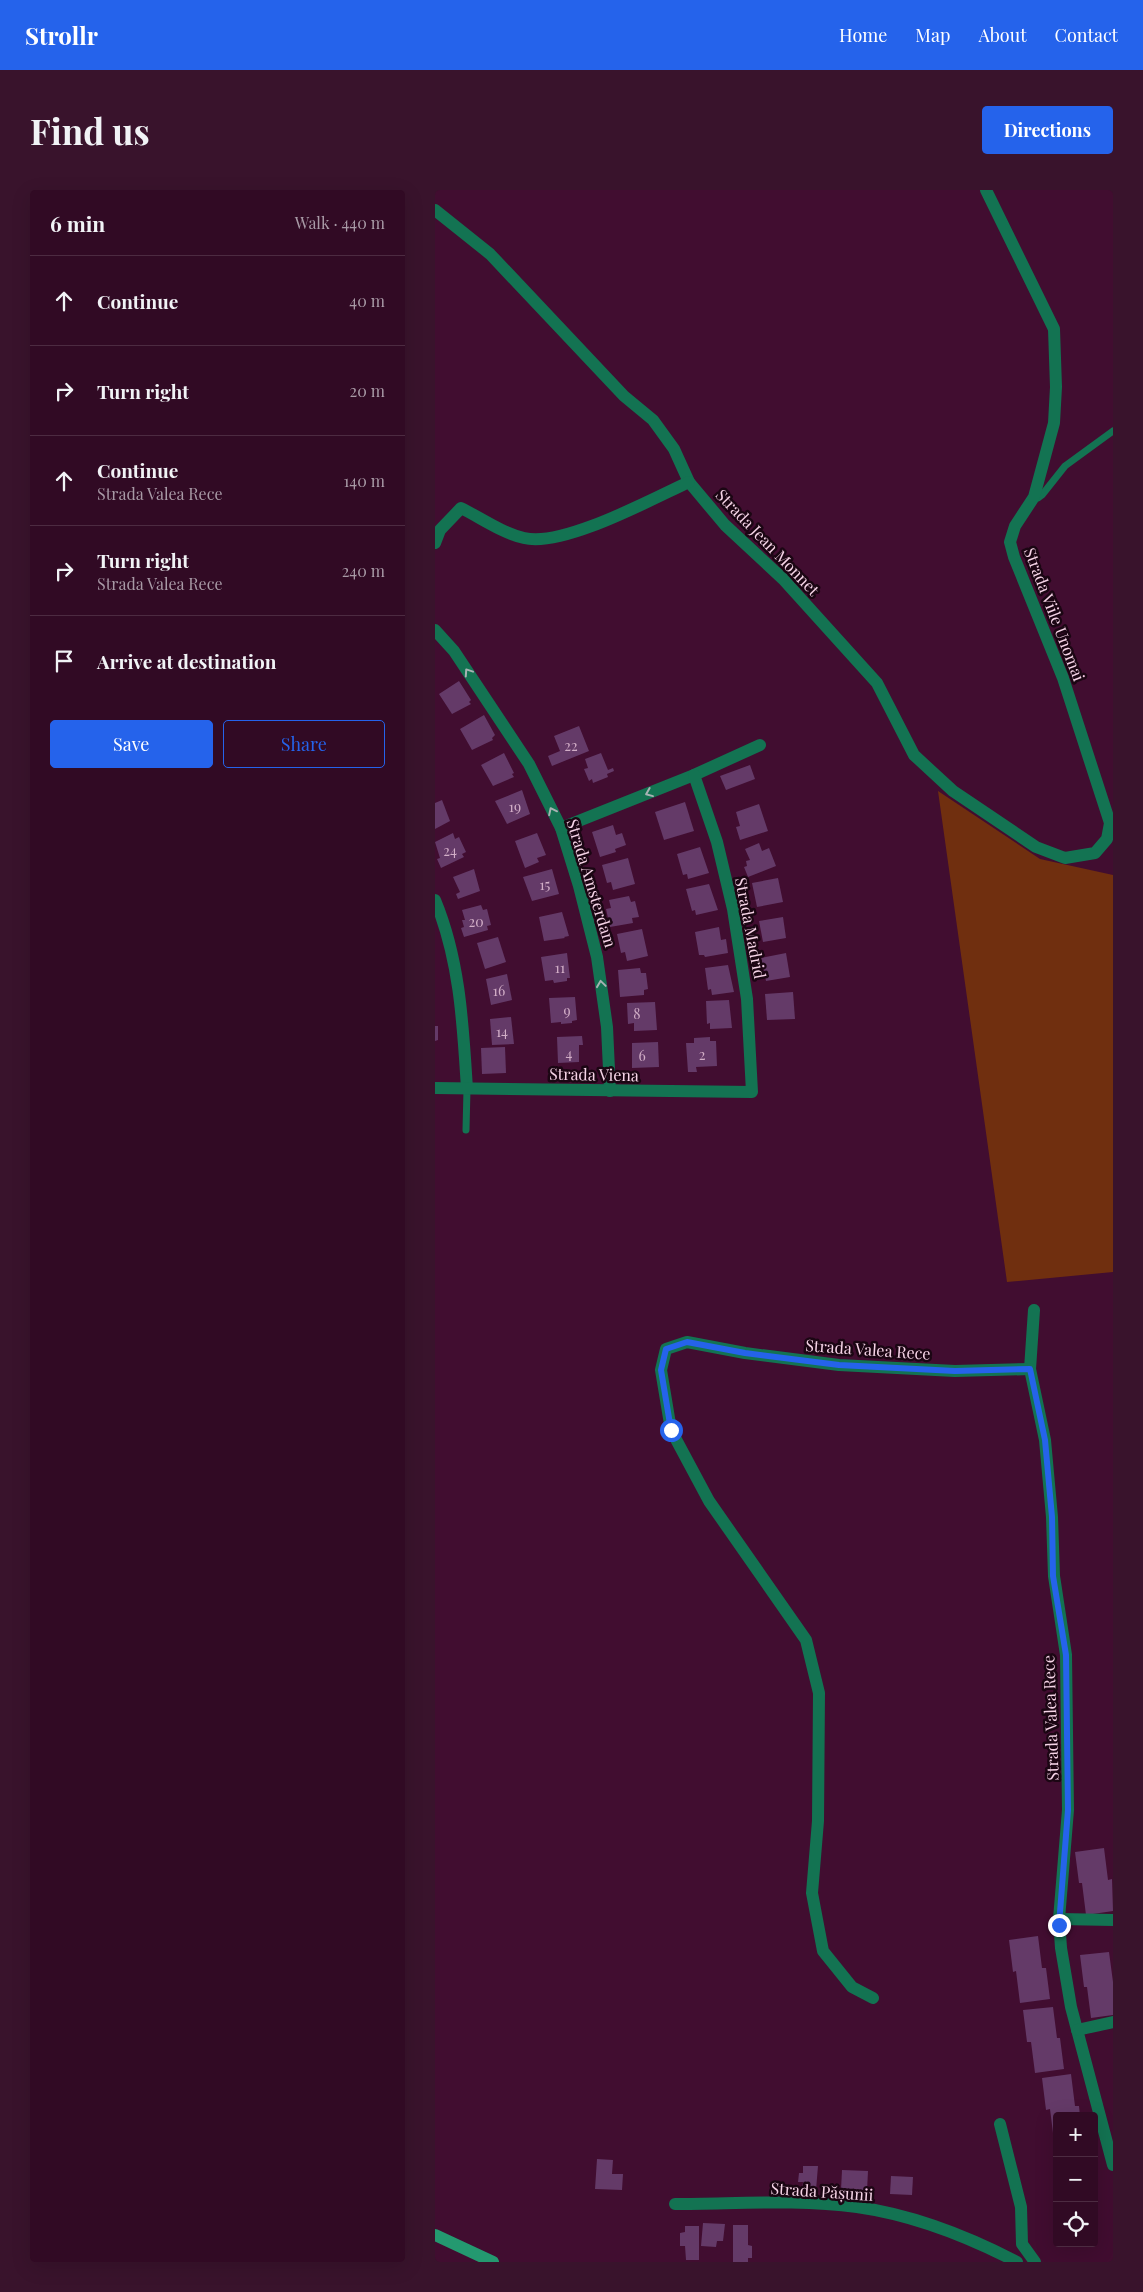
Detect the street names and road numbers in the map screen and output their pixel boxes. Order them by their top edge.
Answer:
street label: Strada Jean Monnet [712,484,824,600]
street label: Strada Viile Unomai [1020,544,1090,684]
street label: Strada Amsterdam [562,816,622,950]
street label: Strada Madrid [731,876,771,980]
street label: Strada Viena [549,1063,639,1085]
street label: Strada Valea Rece [805,1334,931,1364]
street label: Strada Valea Rece [1037,1655,1063,1781]
street label: Strada Pășunii [770,2177,874,2206]

